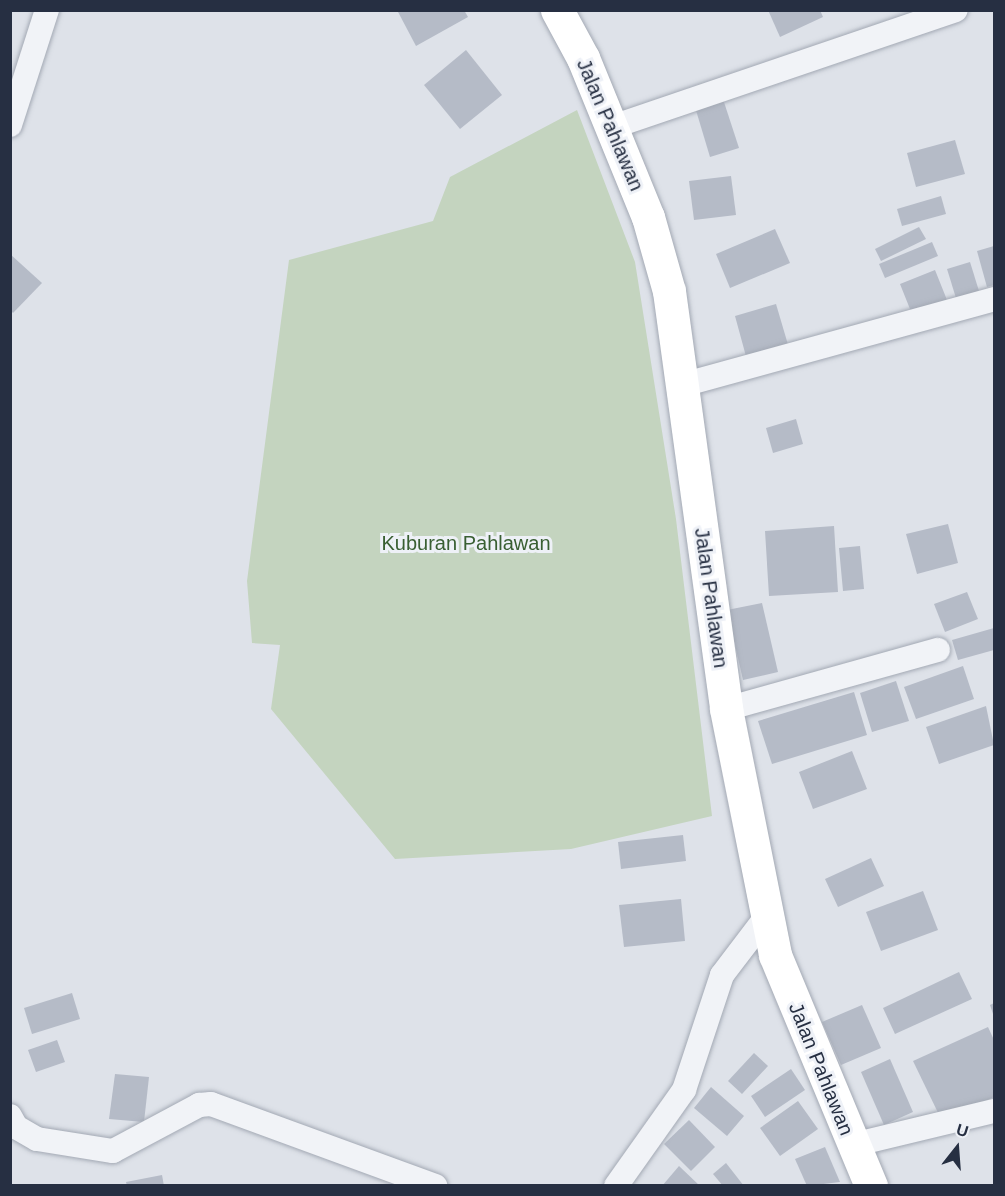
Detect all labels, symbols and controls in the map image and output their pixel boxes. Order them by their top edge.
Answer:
street label: Jalan Pahlawan [571,55,649,195]
street label: Jalan Pahlawan [689,526,733,670]
park label: Kuburan Pahlawan [381,531,551,555]
street label: Jalan Pahlawan [783,999,859,1139]
north arrow [927,1118,987,1178]
text: U [954,1120,970,1140]

